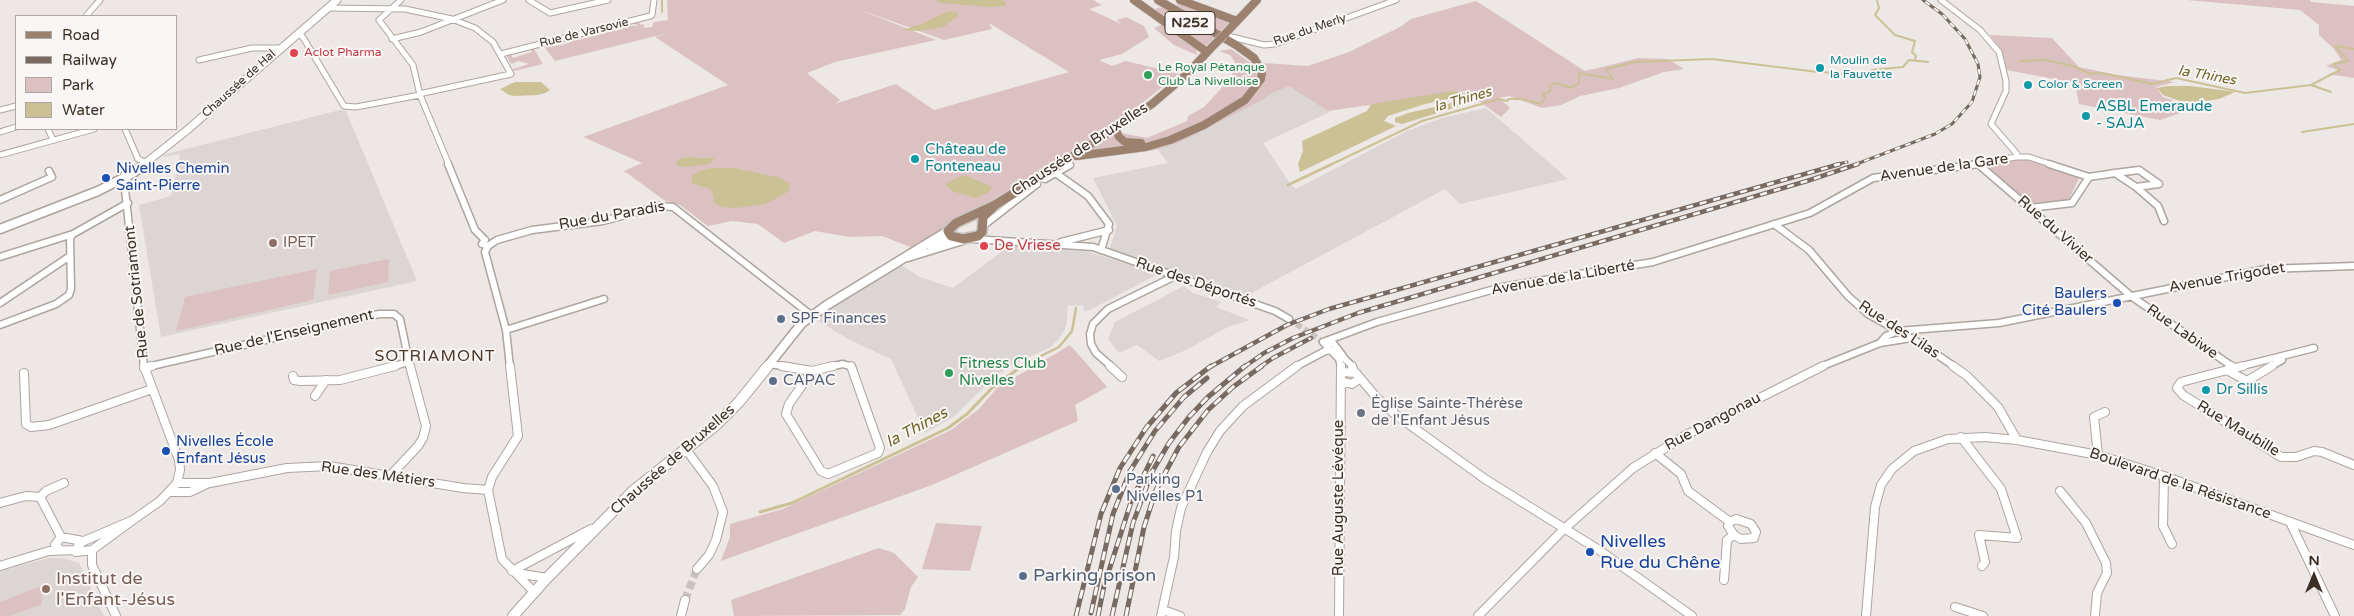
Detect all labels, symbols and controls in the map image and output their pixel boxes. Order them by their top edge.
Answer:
street label: Rue du Merly [1272,11,1348,49]
road number: N252 [1165,12,1215,34]
legend [15,15,178,130]
street label: Rue de Varsovie [538,15,630,51]
text: Road [62,26,100,44]
place label: Aclot Pharma [304,46,382,60]
street label: Chaussée de Hal [199,47,279,121]
marker: Aclot Pharma [288,47,300,59]
text: Railway [62,51,117,69]
place label: Moulin de la Fauvette [1830,54,1892,82]
place label: Le Royal Pétanque Club La Nivelloise [1158,61,1265,89]
marker: Moulin de la Fauvette [1814,62,1826,74]
water label: la Thines [2177,63,2237,89]
marker: Le Royal Pétanque Club La Nivelloise [1142,69,1154,81]
text: Park [62,76,94,94]
place label: Color & Screen [2038,78,2122,92]
marker: Color & Screen [2022,79,2034,91]
water label: la Thines [1433,84,1493,116]
place label: ASBL Emeraude - SAJA [2096,98,2212,133]
street label: Chaussée de Bruxelles [1009,99,1151,201]
text: Water [62,101,105,119]
marker: ASBL Emeraude - SAJA [2080,110,2092,122]
place label: Château de Fonteneau [925,141,1006,176]
street label: Avenue de la Gare [1879,150,2009,186]
marker: Château de Fonteneau [909,153,921,165]
place label: Nivelles Chemin Saint-Pierre [116,160,230,195]
marker: Nivelles Chemin Saint-Pierre [100,172,112,184]
street label: Rue du Vivier [2013,192,2097,268]
street label: Rue du Paradis [558,198,666,234]
street label: Rue de Sotriamont [121,225,153,359]
place label: IPET [283,234,316,252]
marker: IPET [267,237,279,249]
place label: De Vriese [994,237,1061,255]
marker: De Vriese [978,240,990,252]
street label: Rue des Déportés [1133,254,1259,312]
street label: Avenue de la Liberté [1490,256,1636,300]
street label: Avenue Trigodet [2168,259,2286,297]
place label: Baulers Cité Baulers [2022,285,2107,320]
street label: Rue des Lilas [1855,297,1943,363]
marker: Baulers Cité Baulers [2111,297,2123,309]
street label: Rue Labiwe [2143,301,2221,363]
street label: Rue de l'Enseignement [212,306,376,360]
place label: SPF Finances [791,310,886,328]
marker: SPF Finances [775,313,787,325]
district label: SOTRIAMONT [373,347,497,367]
place label: Fitness Club Nivelles [959,355,1046,390]
marker: Fitness Club Nivelles [943,367,955,379]
place label: CAPAC [783,372,835,390]
marker: CAPAC [767,375,779,387]
place label: Dr Sillis [2216,381,2268,399]
marker: Dr Sillis [2200,384,2212,396]
street label: Rue Dangonau [1662,389,1764,455]
place label: Église Sainte-Thérèse de l'Enfant Jésus [1371,395,1523,430]
street label: Rue Maubille [2193,397,2283,461]
street label: Chaussée de Bruxelles [607,401,739,519]
water label: la Thines [883,404,951,452]
marker: Église Sainte-Thérèse de l'Enfant Jésus [1355,407,1367,419]
street label: Rue Auguste Lévéque [1330,420,1348,576]
place label: Nivelles École Enfant Jésus [176,433,274,468]
street label: Boulevard de la Résistance [2087,444,2273,524]
marker: Nivelles École Enfant Jésus [160,445,172,457]
street label: Rue des Métiers [320,458,436,492]
place label: Parking Nivelles P1 [1126,471,1205,506]
marker: Parking Nivelles P1 [1110,483,1122,495]
place label: Nivelles Rue du Chêne [1600,531,1720,574]
marker: Nivelles Rue du Chêne [1584,546,1596,558]
north arrow [2289,551,2339,601]
text: N [2308,552,2320,569]
place label: Parking prison [1033,565,1156,587]
place label: Institut de l'Enfant-Jésus [56,568,175,610]
marker: Parking prison [1017,570,1029,582]
marker: Institut de l'Enfant-Jésus [40,583,52,595]

